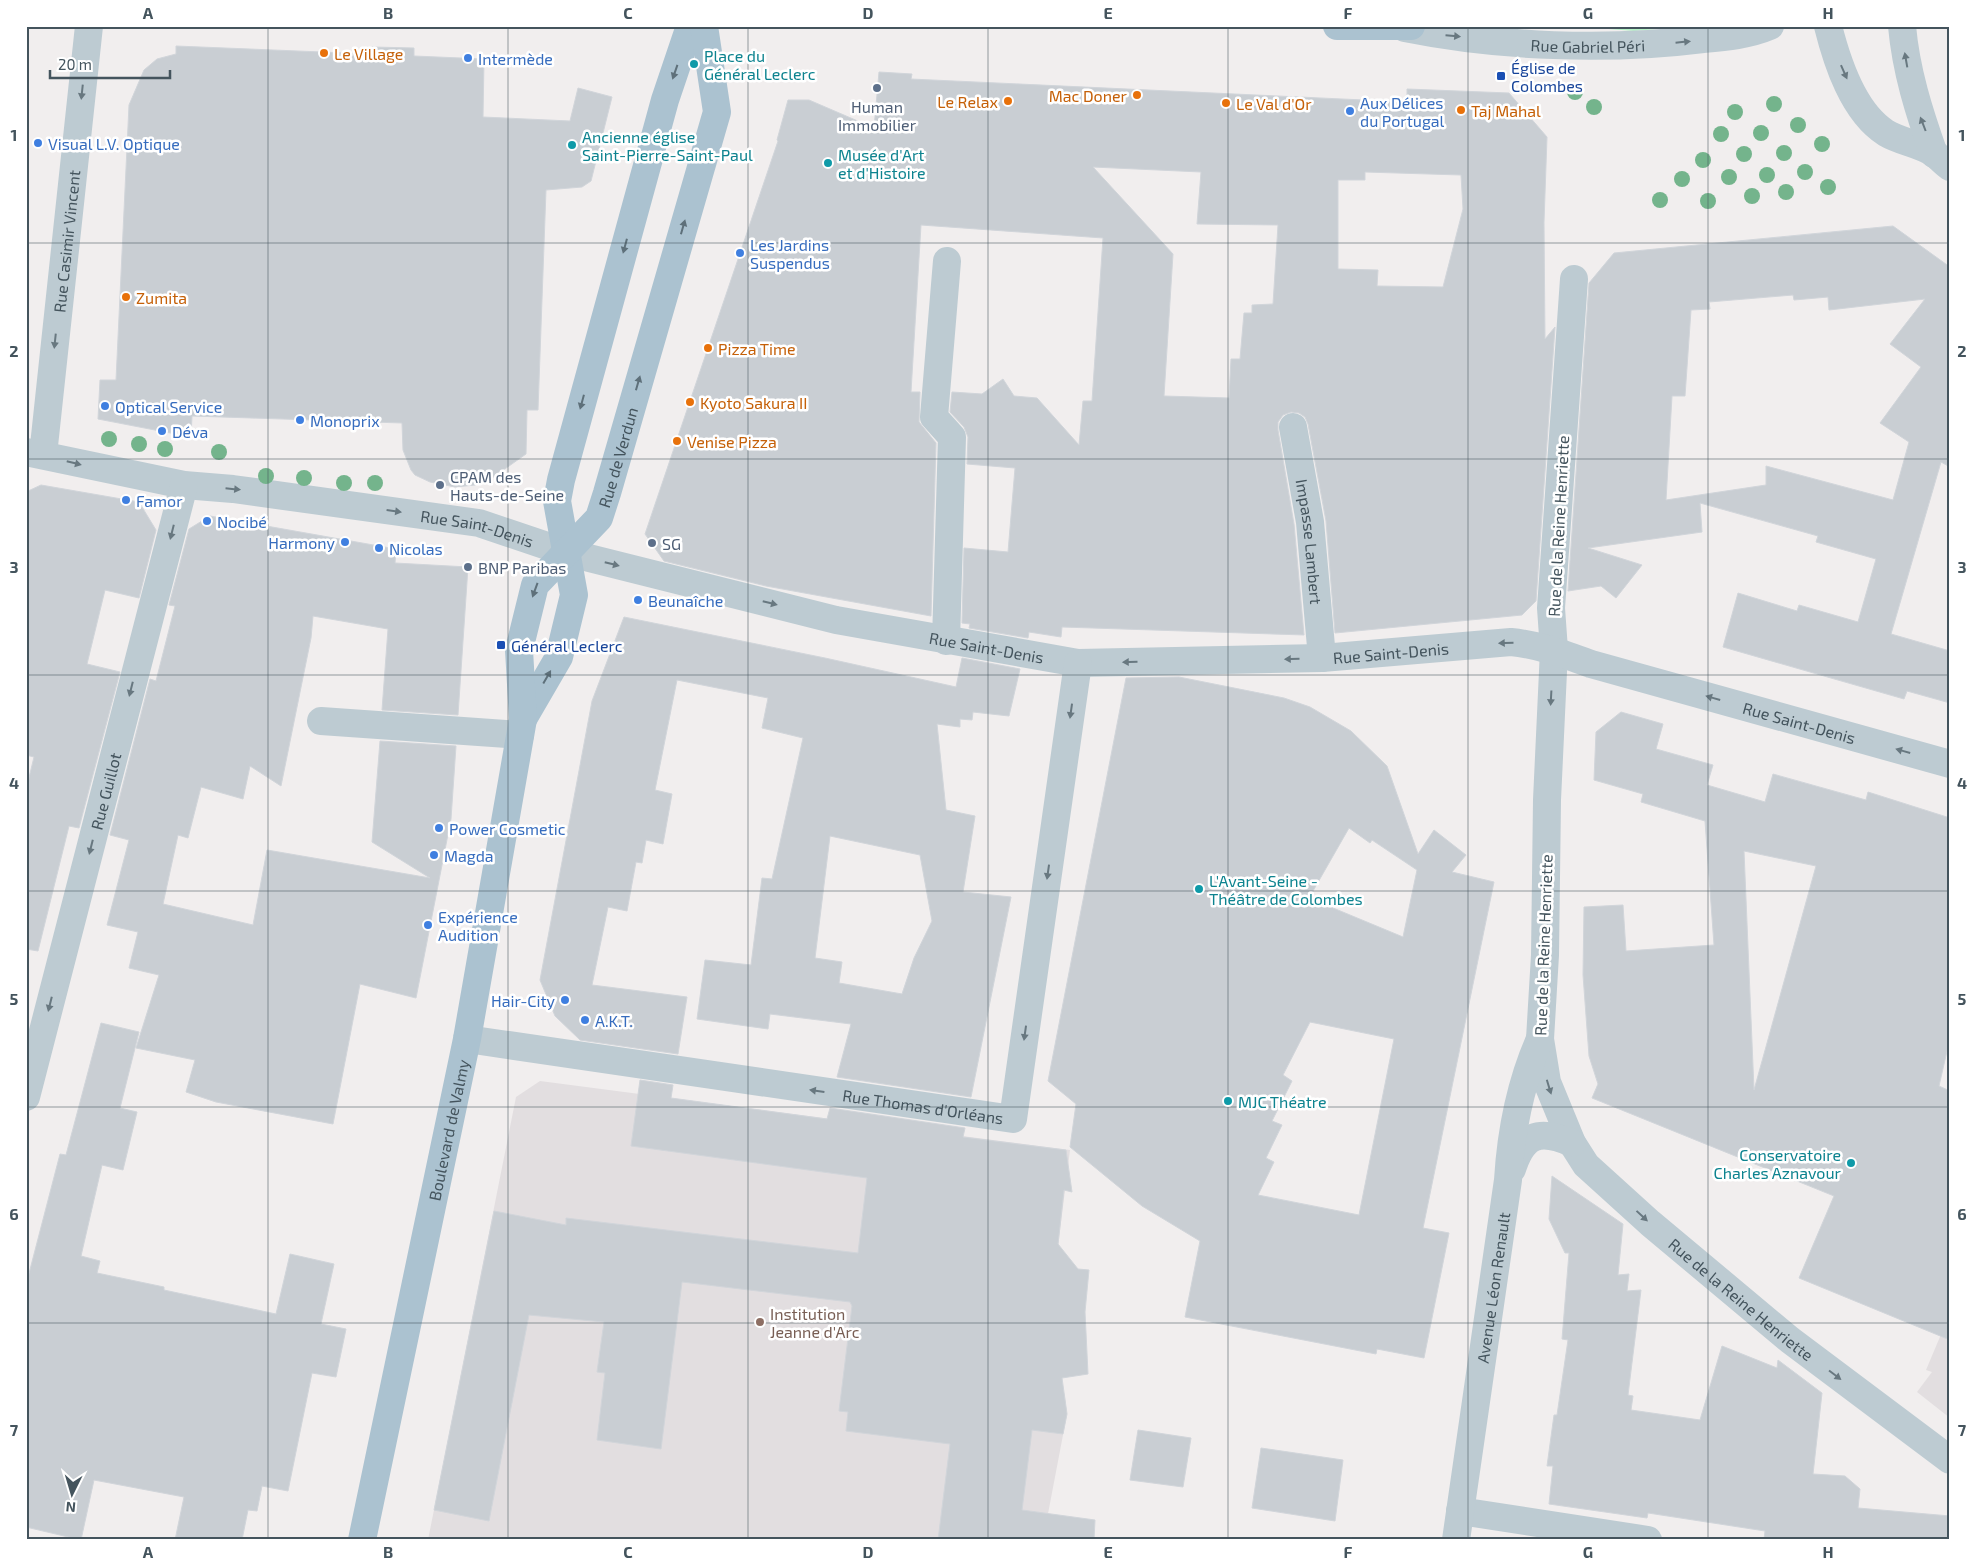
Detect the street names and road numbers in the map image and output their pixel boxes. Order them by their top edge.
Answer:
street label: Rue Gabriel Péri [1530,35,1646,55]
street label: Rue Casimir Vincent [49,169,83,313]
street label: Rue de Verdun [594,405,641,510]
street label: Rue de la Reine Henriette [1544,435,1572,617]
street label: Impasse Lambert [1293,477,1327,605]
street label: Rue Saint-Denis [419,506,536,550]
street label: Rue Saint-Denis [928,627,1045,666]
street label: Rue Saint-Denis [1332,638,1449,667]
street label: Rue Saint-Denis [1741,697,1858,747]
street label: Rue Guillot [86,750,124,832]
street label: Rue de la Reine Henriette [1530,854,1556,1036]
street label: Boulevard de Valmy [424,1057,472,1202]
street label: Rue Thomas d'Orléans [841,1085,1005,1127]
street label: Avenue Léon Renault [1472,1211,1513,1364]
street label: Rue de la Reine Henriette [1665,1234,1818,1364]

